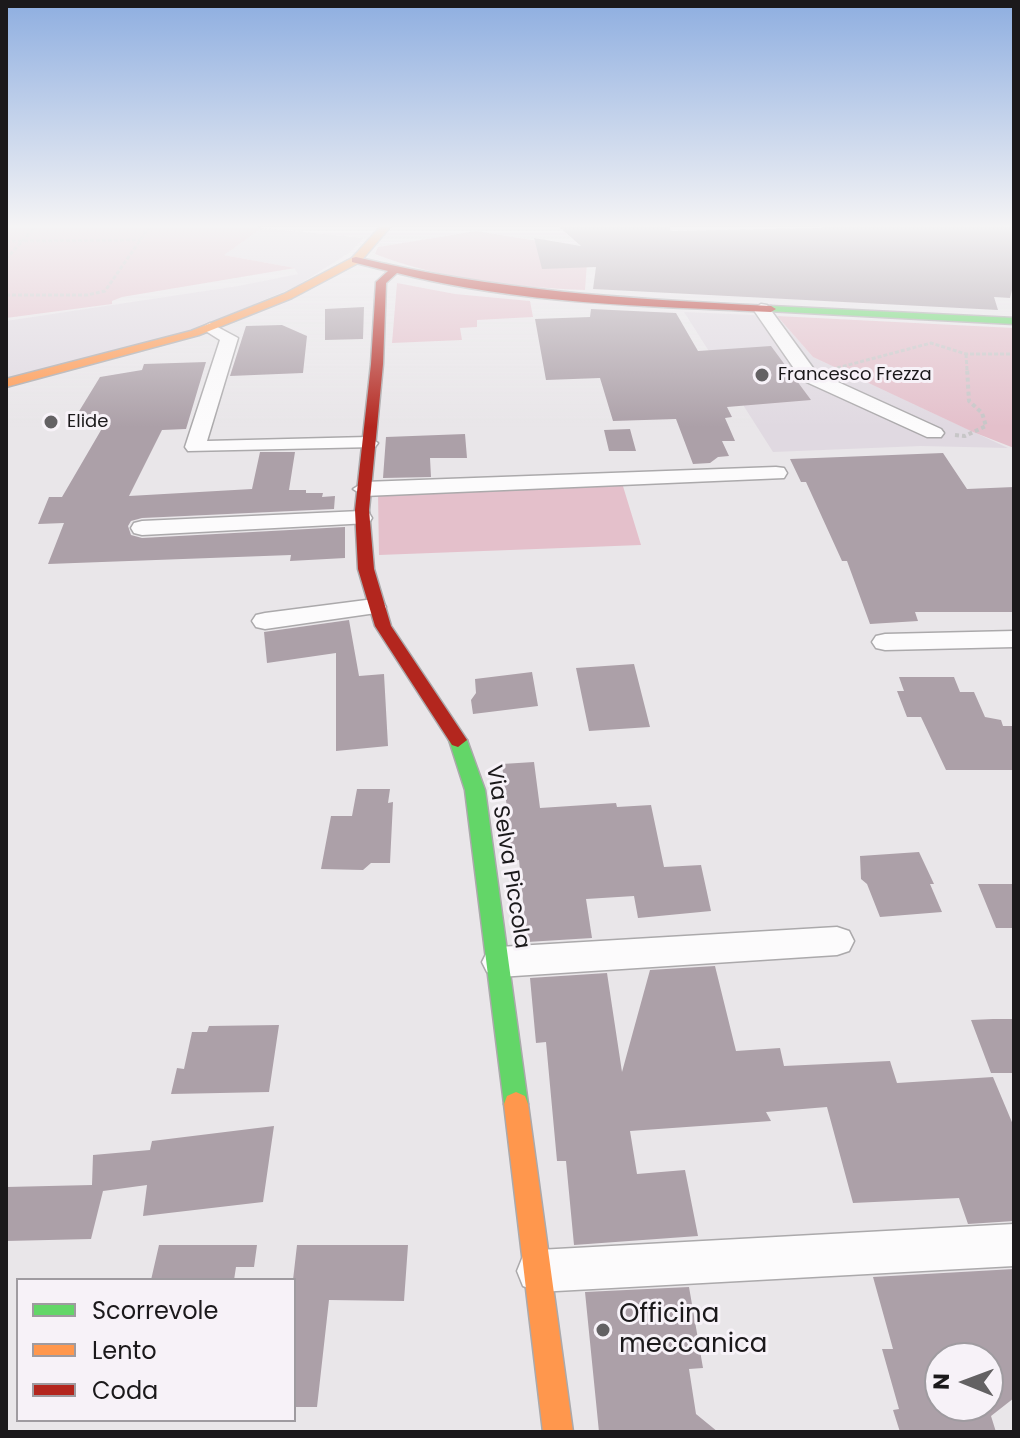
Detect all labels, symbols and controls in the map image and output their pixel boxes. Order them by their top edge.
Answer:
place label: Francesco Frezza [778,364,932,386]
marker: Francesco Frezza [753,366,771,384]
place label: Elide [67,411,108,433]
marker: Elide [42,413,60,431]
street label: Via Selva Piccola [479,763,535,951]
legend [16,1278,296,1422]
text: Scorrevole [92,1294,218,1327]
place label: Officina meccanica [619,1299,767,1360]
marker: Officina meccanica [594,1321,612,1339]
text: Lento [92,1334,157,1367]
north arrow [924,1342,1004,1422]
text: N [926,1373,957,1390]
text: Coda [92,1374,158,1407]

